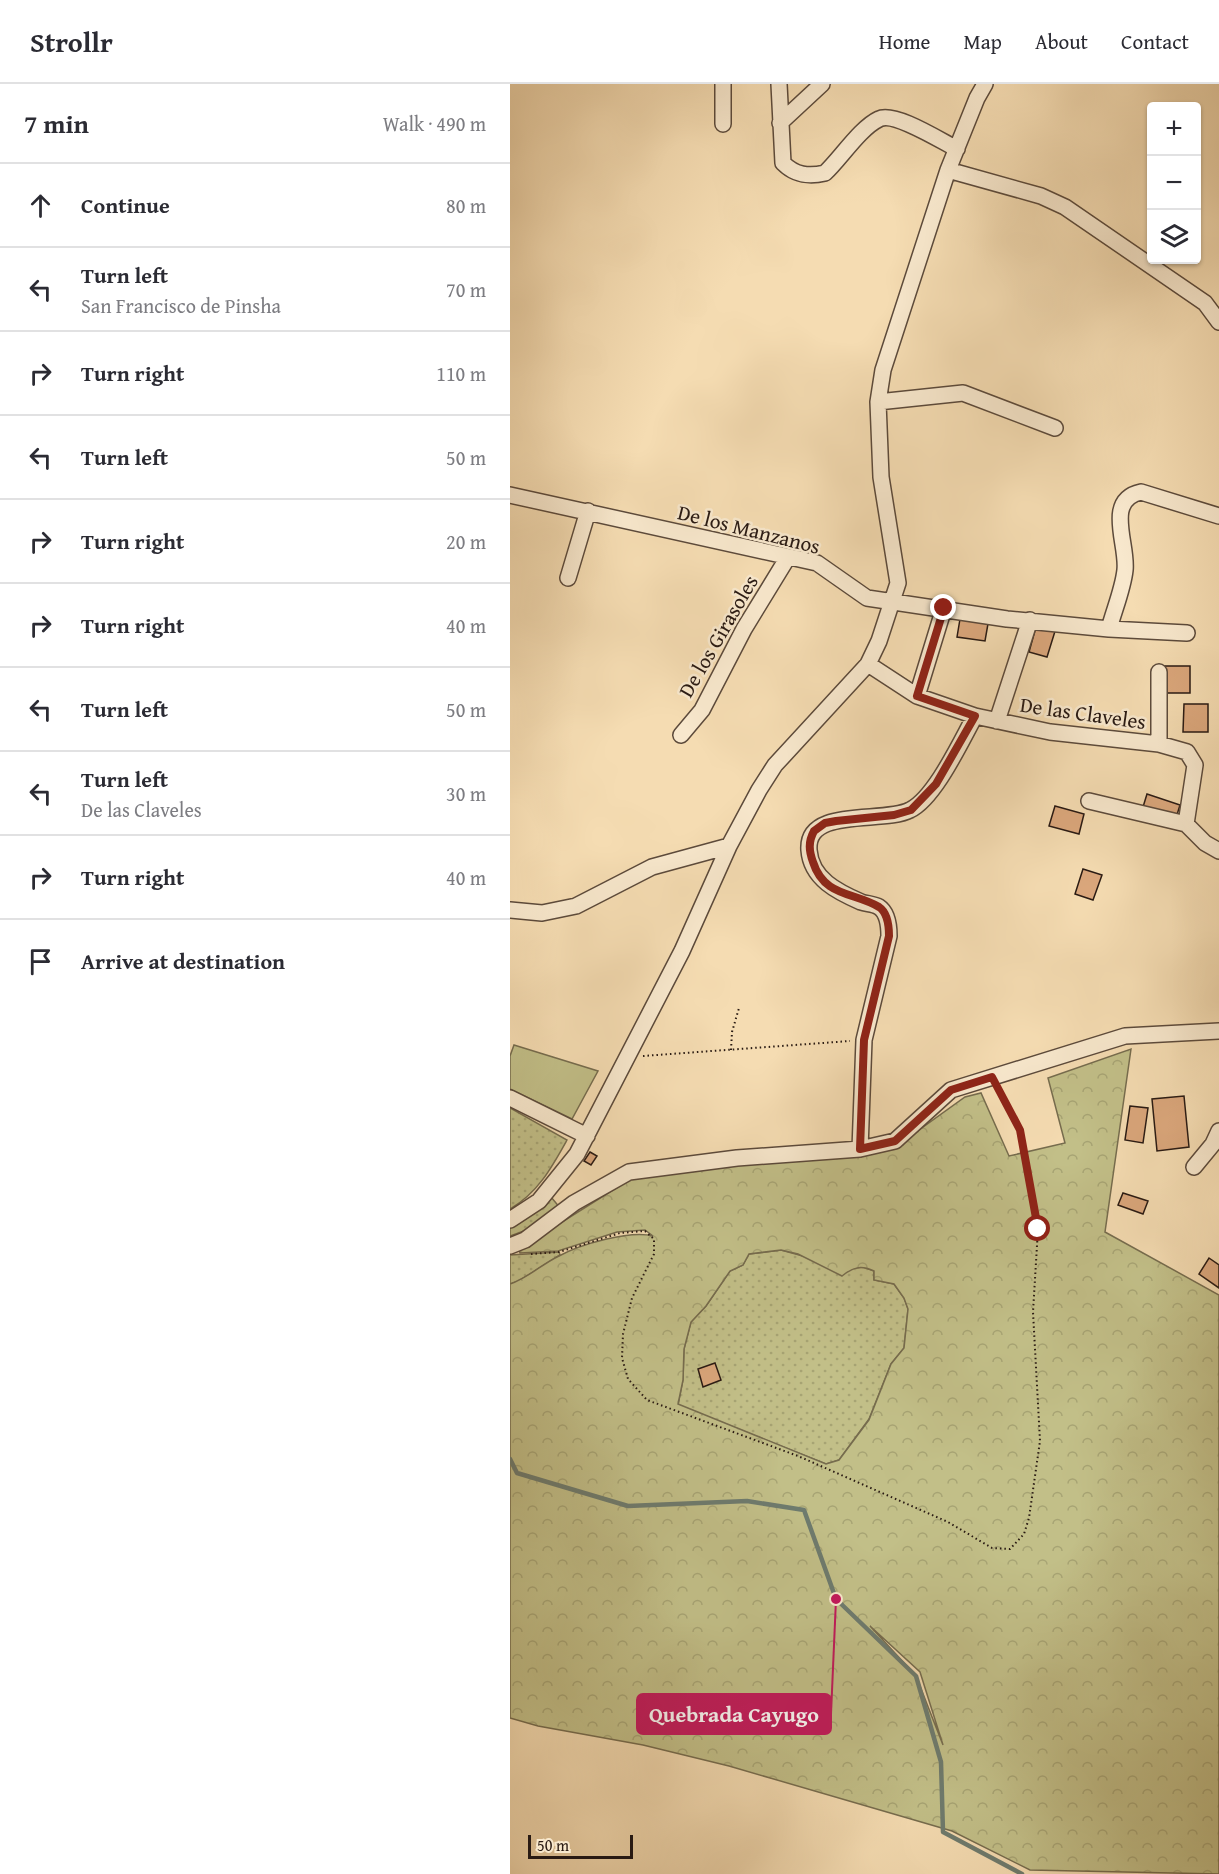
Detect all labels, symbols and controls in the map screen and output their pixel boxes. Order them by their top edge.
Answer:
text: Strollr [30,21,113,62]
text: Home [879,26,930,57]
text: Map [963,26,1002,57]
text: About [1035,26,1088,57]
text: Contact [1121,26,1189,57]
map controls [1147,102,1201,264]
button: + [1147,102,1201,156]
text: 7 min [24,104,89,143]
text: Walk · 490 m [383,109,486,138]
button: − [1147,156,1201,210]
icon: ahead [24,189,57,222]
text: Continue [81,189,170,221]
text: 80 m [446,191,486,220]
button: layers [1147,210,1201,264]
text: Turn left [81,259,168,291]
icon: left [24,273,57,306]
text: 70 m [446,275,486,304]
text: San Francisco de Pinsha [81,291,281,320]
icon: right [24,357,57,390]
text: Turn right [81,357,184,389]
text: 110 m [436,359,486,388]
icon: left [24,441,57,474]
text: Turn left [81,441,168,473]
text: 50 m [446,443,486,472]
street label: De los Manzanos [675,496,823,562]
icon: right [24,525,57,558]
text: Turn right [81,525,184,557]
text: 20 m [446,527,486,556]
street label: De los Girasoles [670,569,766,703]
route end [930,594,956,620]
icon: right [24,609,57,642]
text: Turn right [81,609,184,641]
text: 40 m [446,611,486,640]
street label: De las Claveles [1018,689,1148,737]
icon: left [24,693,57,726]
text: Turn left [81,693,168,725]
text: 50 m [446,695,486,724]
text: Turn left [81,763,168,795]
icon: left [24,777,57,810]
text: 30 m [446,779,486,808]
text: De las Claveles [81,795,202,824]
icon: right [24,861,57,894]
text: Turn right [81,861,184,893]
text: 40 m [446,863,486,892]
icon: arrive [24,945,57,978]
text: Arrive at destination [81,945,285,977]
route start [1024,1215,1050,1241]
callout: Quebrada Cayugo [637,1694,831,1734]
text: Quebrada Cayugo [649,1698,819,1730]
scale bar [528,1832,633,1860]
text: 50 m [537,1833,569,1857]

